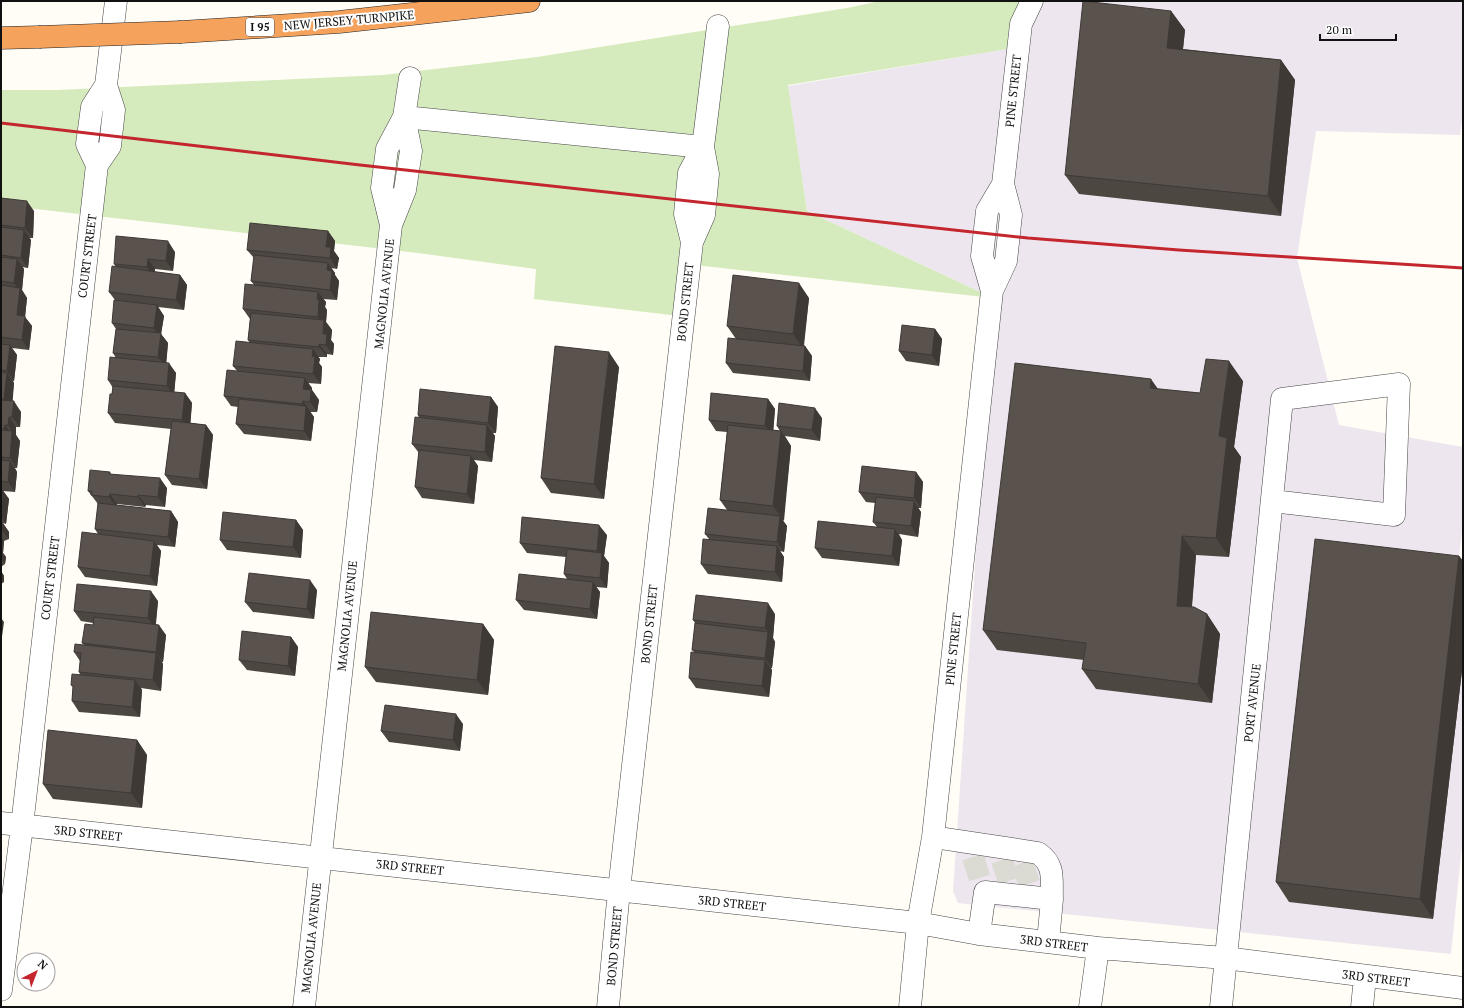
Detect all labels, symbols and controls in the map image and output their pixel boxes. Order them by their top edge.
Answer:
street label: NEW JERSEY TURNPIKE [283,7,415,33]
scale bar [1320,16,1396,42]
road number: I 95 [246,18,274,36]
text: 20 m [1326,22,1353,37]
street label: PINE STREET [1002,53,1024,128]
street label: COURT STREET [74,212,100,299]
street label: MAGNOLIA AVENUE [371,238,397,350]
street label: BOND STREET [673,261,697,342]
street label: COURT STREET [37,534,63,621]
street label: MAGNOLIA AVENUE [334,560,360,672]
street label: BOND STREET [637,583,661,664]
street label: PINE STREET [942,611,964,686]
street label: PORT AVENUE [1240,663,1264,743]
street label: 3RD STREET [53,822,123,844]
street label: 3RD STREET [375,856,445,878]
street label: MAGNOLIA AVENUE [298,882,324,994]
street label: 3RD STREET [697,892,767,914]
street label: BOND STREET [603,905,625,986]
street label: 3RD STREET [1019,931,1089,955]
north arrow [16,952,56,992]
text: N [35,957,51,973]
street label: 3RD STREET [1341,966,1411,990]

